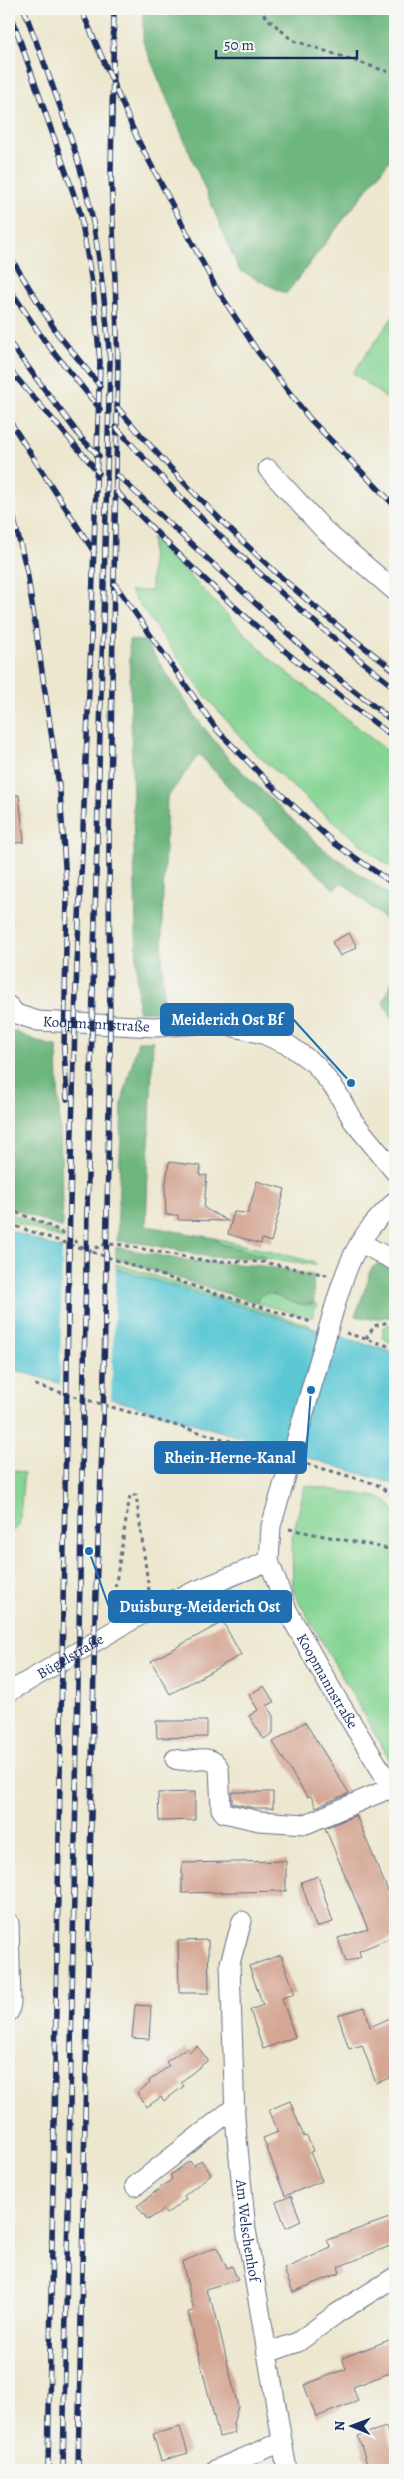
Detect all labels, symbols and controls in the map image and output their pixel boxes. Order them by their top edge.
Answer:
scale bar [216,28,358,60]
text: 50 m [224,35,254,55]
callout: Meiderich Ost Bf [161,1004,293,1035]
text: Meiderich Ost Bf [171,1009,285,1031]
street label: Koopmannstraße [42,1011,150,1037]
callout: Rhein-Herne-Kanal [155,1442,306,1473]
text: Rhein-Herne-Kanal [164,1447,296,1469]
callout: Duisburg-Meiderich Ost [109,1591,291,1622]
text: Duisburg-Meiderich Ost [119,1596,281,1618]
street label: Bügelstraße [33,1629,108,1684]
street label: Koopmannstraße [292,1630,363,1733]
street label: Am Welschenhof [231,2177,265,2285]
north arrow [326,2402,376,2452]
text: N [330,2421,349,2431]

